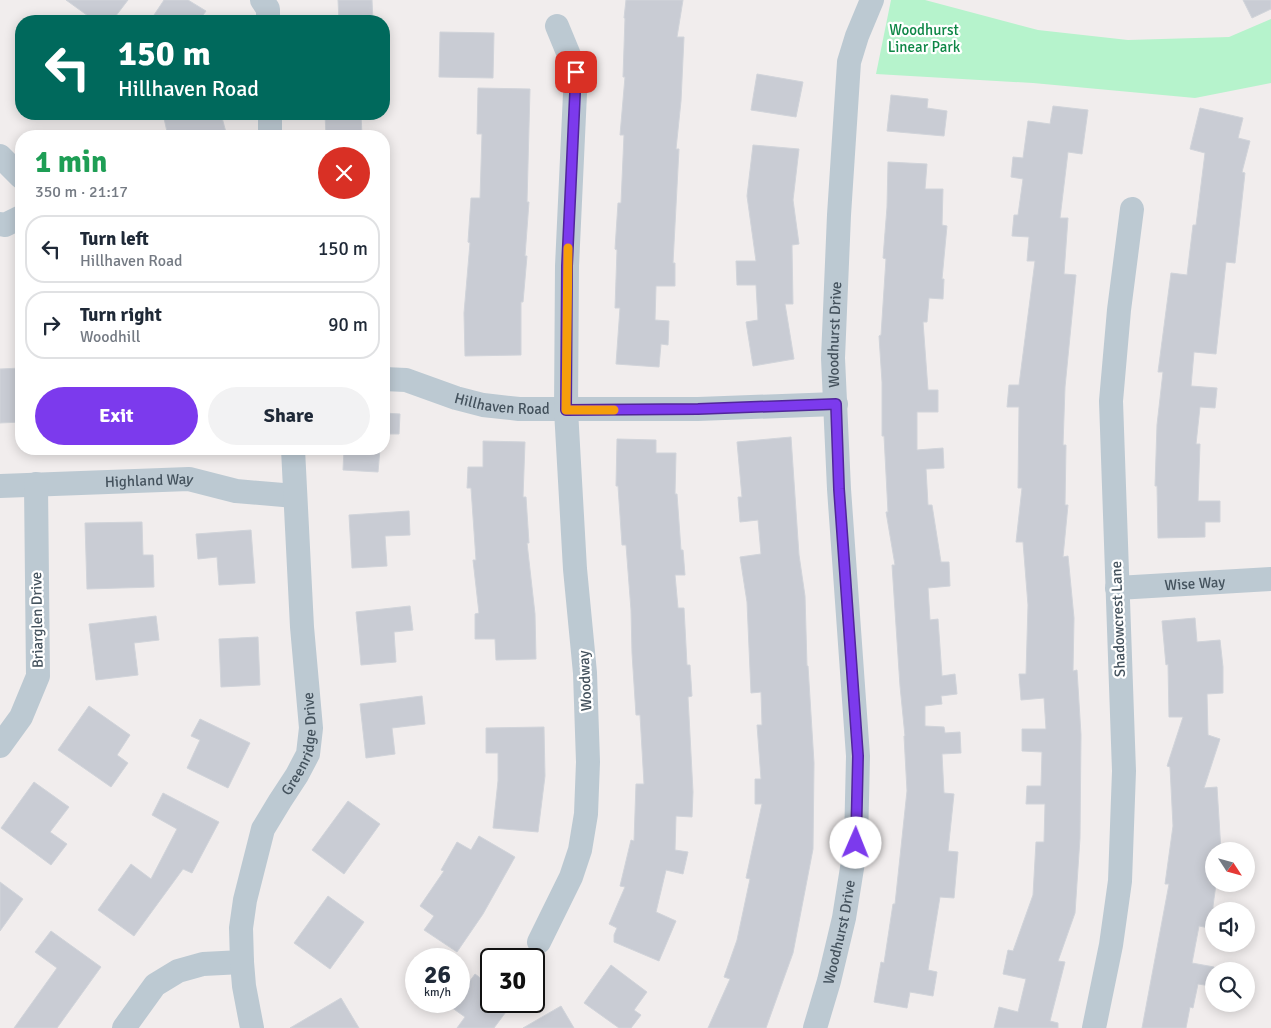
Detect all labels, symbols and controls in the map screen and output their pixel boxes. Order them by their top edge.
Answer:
park label: Woodhurst Linear Park [888,21,961,56]
text: 150 m [118,32,211,75]
icon: left [35,35,100,100]
pin [555,51,597,93]
icon: arrive [562,58,590,86]
text: Hillhaven Road [118,75,259,102]
text: 1 min [35,144,107,181]
button: close [318,147,370,199]
text: 350 m · 21:17 [35,182,128,202]
text: Turn left [80,227,149,251]
icon: left [37,235,65,263]
text: 150 m [318,237,368,261]
text: Hillhaven Road [80,251,183,271]
street label: Woodhurst Drive [824,281,845,388]
text: Turn right [80,303,162,327]
icon: right [37,311,65,339]
text: 90 m [328,313,368,337]
text: Woodhill [80,327,140,347]
button: Exit [35,387,198,445]
button: Share [208,387,370,445]
street label: Hillhaven Road [453,389,550,418]
street label: Highland Way [104,470,195,491]
street label: Shadowcrest Lane [1107,561,1129,677]
street label: Briarglen Drive [27,572,47,668]
street label: Wise Way [1164,573,1226,594]
street label: Woodway [574,650,596,712]
street label: Greenridge Drive [277,691,320,799]
position arrow [829,816,881,868]
north arrow [1205,842,1255,892]
map controls [1205,842,1255,1012]
street label: Woodhurst Drive [819,879,859,986]
button: sound [1205,902,1255,952]
speed limit sign: 30 [480,948,545,1013]
text: 26 [424,959,451,990]
button: search [1205,962,1255,1012]
text: km/h [424,985,451,1000]

